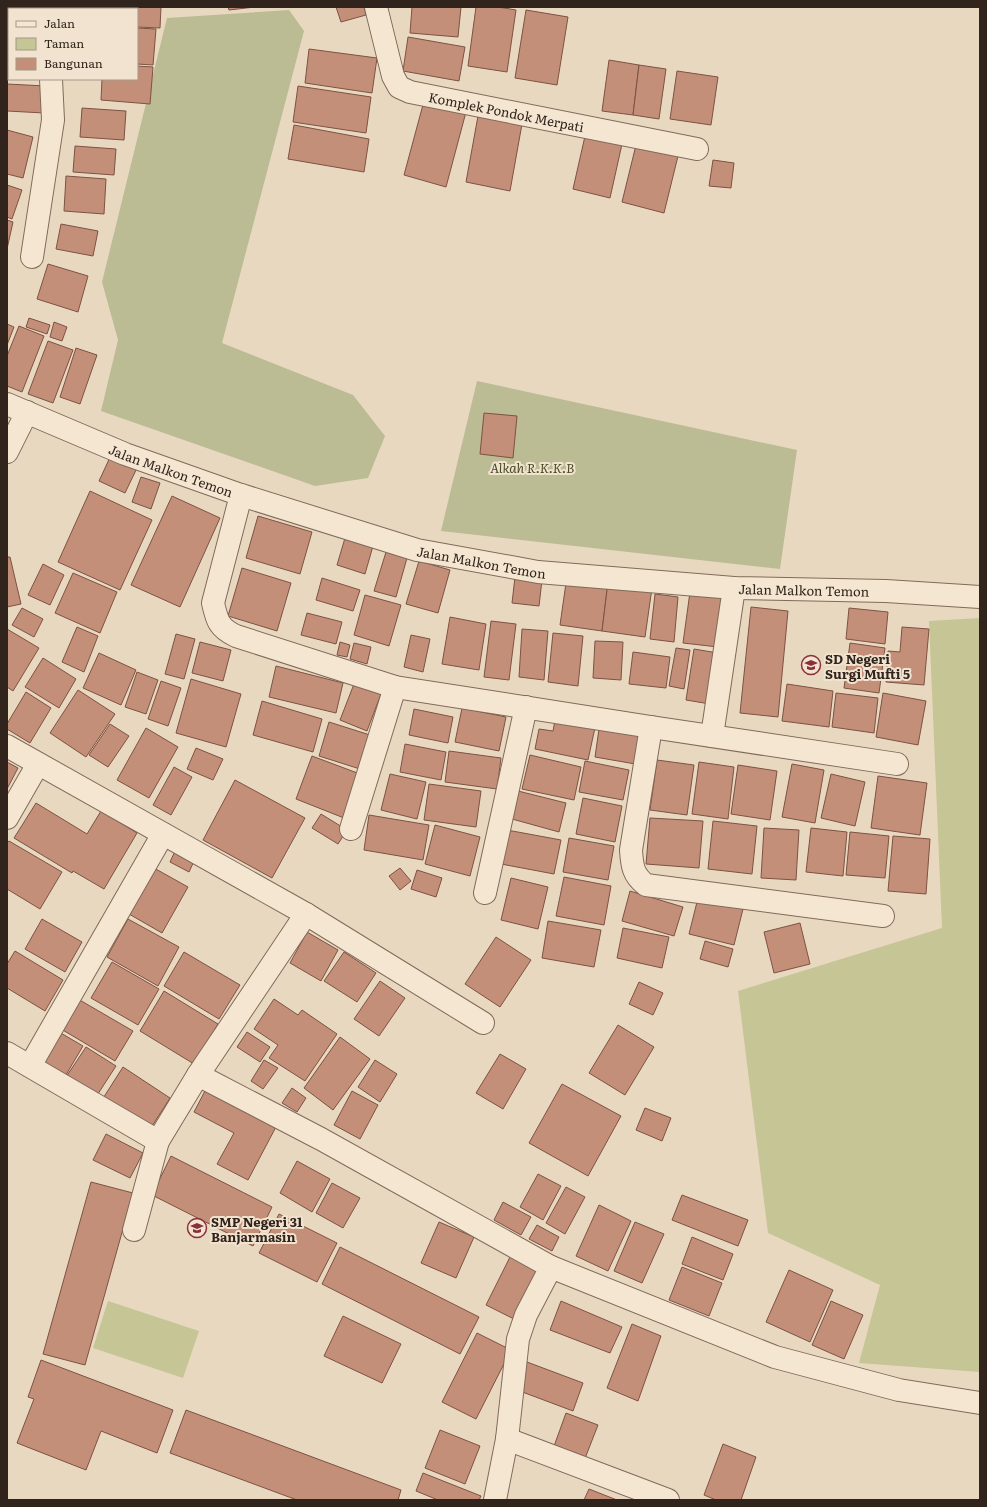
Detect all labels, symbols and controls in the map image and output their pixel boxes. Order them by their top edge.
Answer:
legend [8,8,138,80]
text: Jalan [44,14,75,32]
text: Taman [44,34,84,52]
text: Bangunan [44,54,103,72]
street label: Komplek Pondok Merpati [427,86,587,136]
street label: Jalan Malkon Temon [106,439,236,501]
park label: Alkah R.K.K.B [490,458,574,477]
street label: Jalan Malkon Temon [415,541,547,582]
street label: Jalan Malkon Temon [738,579,870,600]
place label: SD Negeri Surgi Mufti 5 [825,649,910,683]
school or university icon: SD Negeri Surgi Mufti 5 [800,654,822,676]
place label: SMP Negeri 31 Banjarmasin [211,1212,303,1246]
school or university icon: SMP Negeri 31 Banjarmasin [186,1217,208,1239]

